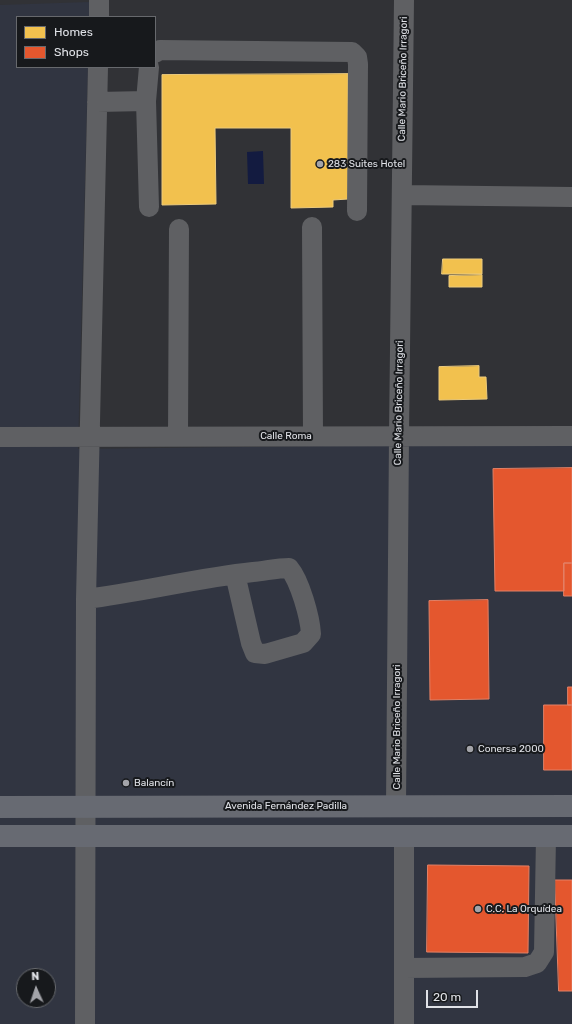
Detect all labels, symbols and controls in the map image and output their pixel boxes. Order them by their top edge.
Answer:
legend [16,16,156,68]
street label: Calle Mario Briceño Irragori [396,16,410,142]
text: Homes [54,25,93,39]
text: Shops [54,45,89,59]
place label: 283 Suites Hotel [328,158,405,170]
marker: 283 Suites Hotel [315,159,325,169]
street label: Calle Mario Briceño Irragori [392,340,406,466]
street label: Calle Roma [260,430,312,442]
street label: Calle Mario Briceño Irragori [391,665,403,789]
place label: Conersa 2000 [478,743,544,755]
marker: Conersa 2000 [465,744,475,754]
place label: Balancín [134,777,174,789]
marker: Balancín [121,778,131,788]
street label: Avenida Fernández Padilla [225,800,347,812]
place label: C.C. La Orquídea [486,903,562,915]
marker: C.C. La Orquídea [473,904,483,914]
north arrow [16,968,56,1008]
text: N [31,970,40,983]
scale bar [428,982,480,1008]
text: 20 m [433,990,461,1004]

